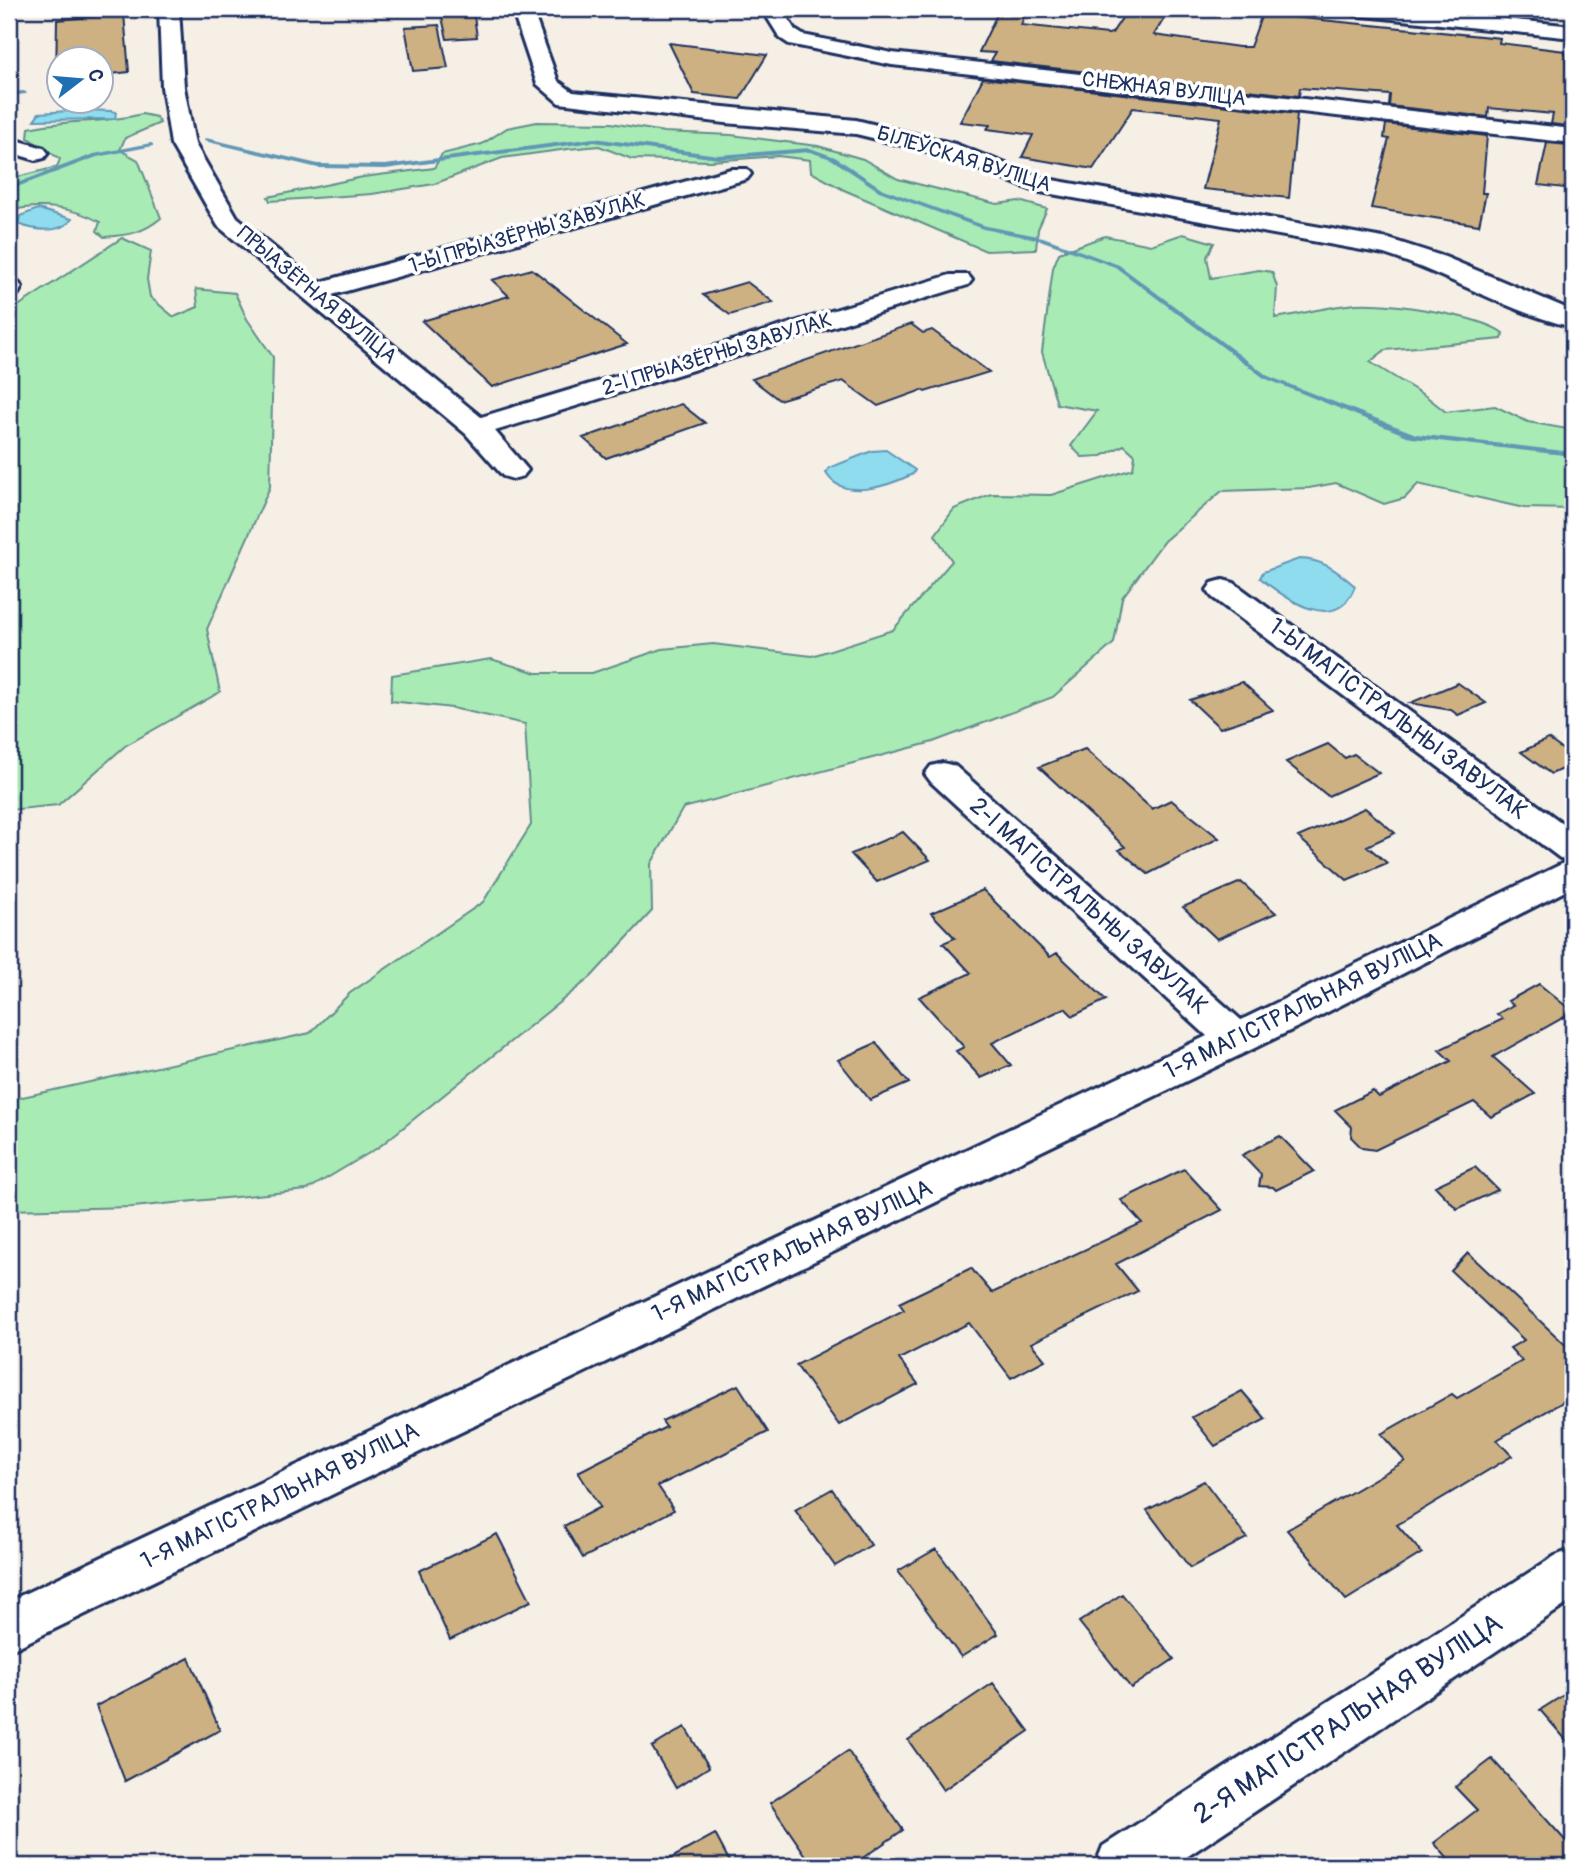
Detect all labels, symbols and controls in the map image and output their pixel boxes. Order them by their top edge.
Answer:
north arrow [46,46,116,116]
street label: СНЕЖНАЯ ВУЛІЦА [1080,66,1248,112]
text: С [82,67,109,85]
street label: БІЛЕЎСКАЯ ВУЛІЦА [874,120,1054,198]
street label: 1-Ы ПРЫАЗЁРНЫ ЗАВУЛАК [406,186,648,280]
street label: ПРЫАЗЁРНАЯ ВУЛІЦА [231,220,403,370]
street label: 2-І ПРЫАЗЁРНЫ ЗАВУЛАК [599,306,835,402]
street label: 1-Ы МАГІСТРАЛЬНЫ ЗАВУЛАК [1263,612,1533,826]
street label: 2-І МАГІСТРАЛЬНЫ ЗАВУЛАК [964,791,1214,1021]
street label: 1-Я МАГІСТРАЛЬНАЯ ВУЛІЦА [1159,926,1447,1086]
street label: 1-Я МАГІСТРАЛЬНАЯ ВУЛІЦА [647,1173,937,1329]
street label: 1-Я МАГІСТРАЛЬНАЯ ВУЛІЦА [136,1416,424,1576]
street label: 2-Я МАГІСТРАЛЬНАЯ ВУЛІЦА [1187,1606,1509,1832]

